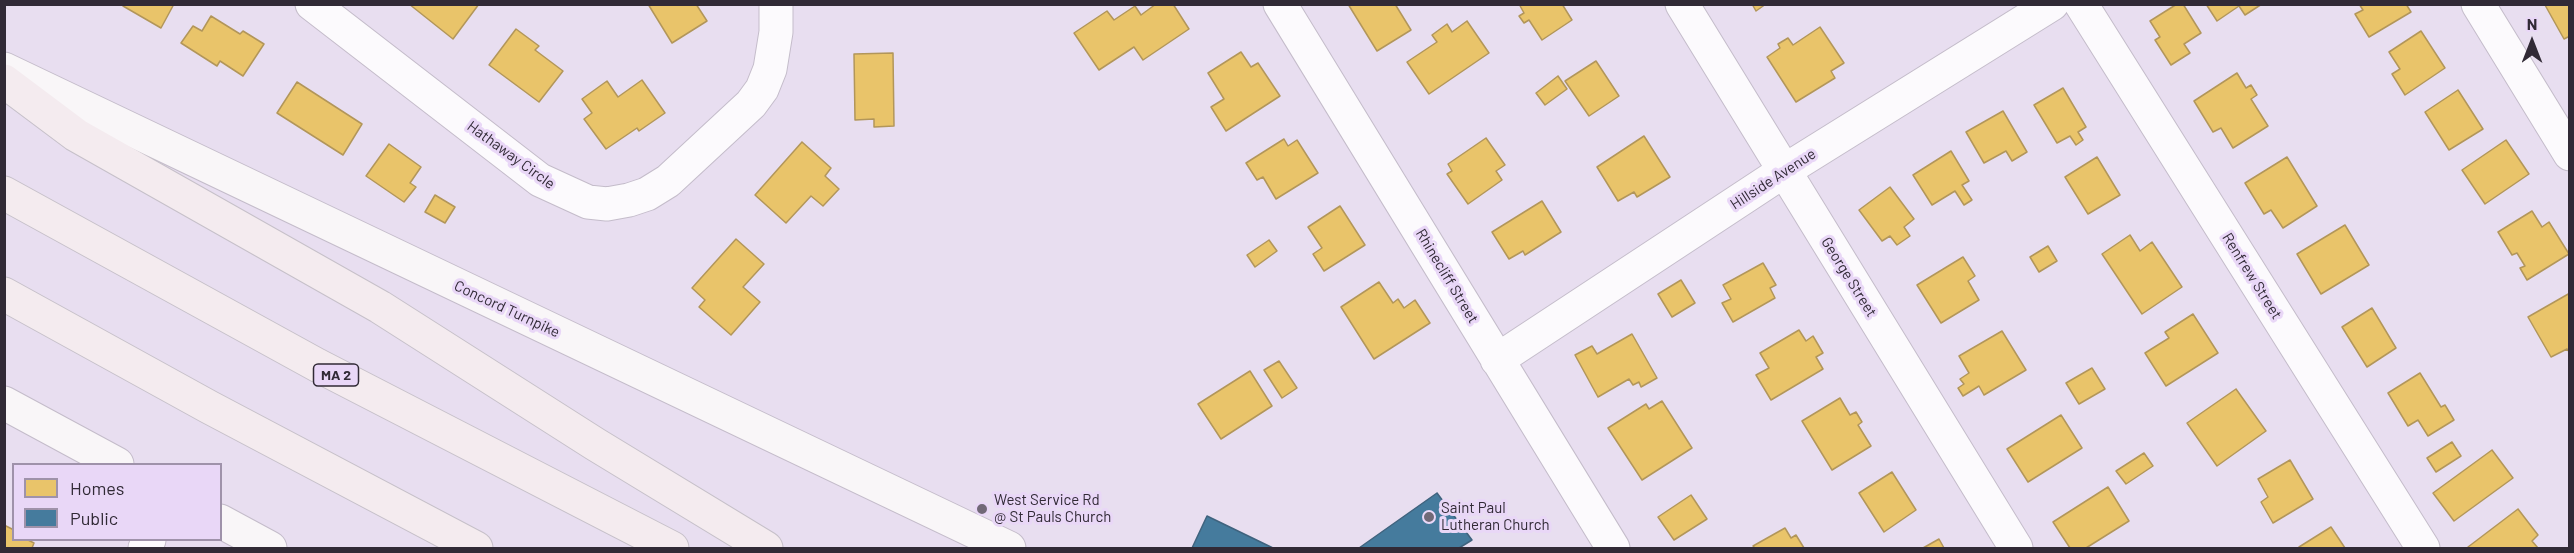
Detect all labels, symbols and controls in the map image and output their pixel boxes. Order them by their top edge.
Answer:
north arrow [2502,12,2562,72]
text: N [2527,14,2537,33]
street label: Hathaway Circle [464,117,558,193]
street label: Hillside Avenue [1727,145,1819,213]
street label: Rhinecliff Street [1412,226,1482,326]
street label: Renfrew Street [2218,229,2286,323]
street label: George Street [1817,234,1881,320]
street label: Concord Turnpike [451,277,563,341]
road number: MA 2 [314,364,358,386]
legend [12,463,222,541]
text: Homes [70,477,124,499]
place label: West Service Rd @ St Pauls Church [994,491,1111,526]
place label: Saint Paul Lutheran Church [1441,499,1550,534]
marker: West Service Rd @ St Pauls Church [975,502,989,516]
text: Public [70,507,118,529]
marker: Saint Paul Lutheran Church [1422,510,1436,524]

